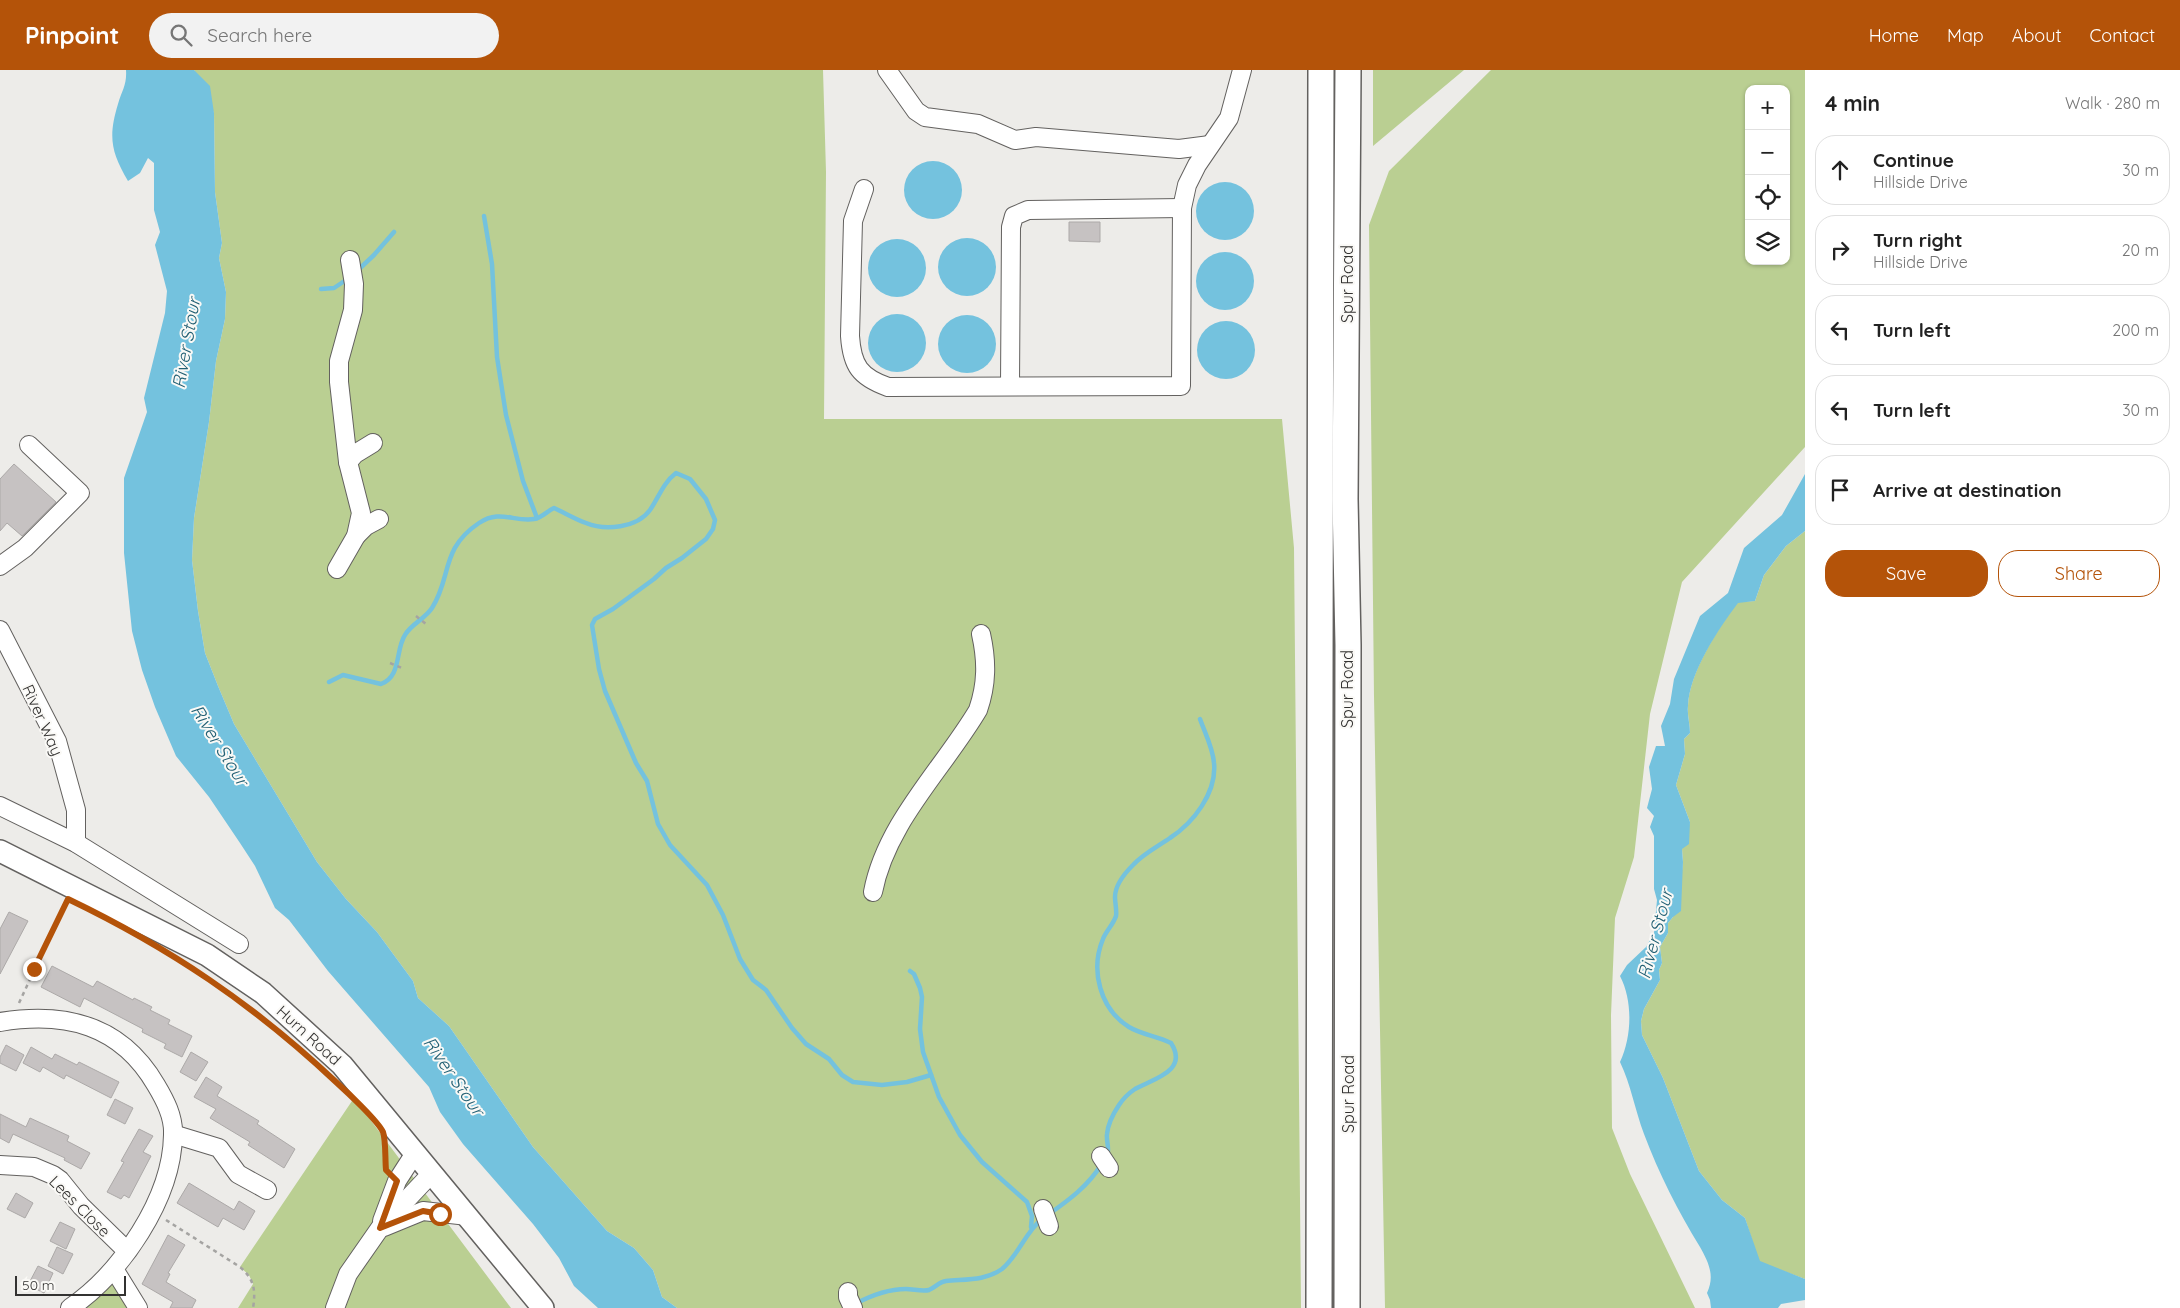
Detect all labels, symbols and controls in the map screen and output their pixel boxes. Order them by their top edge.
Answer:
search box [149,13,499,58]
text: Pinpoint [25,20,119,50]
icon: search [167,21,195,49]
text: Search here [207,23,312,47]
text: Home [1869,24,1919,47]
text: Map [1947,24,1984,47]
text: About [2012,24,2062,47]
text: Contact [2090,24,2155,47]
map controls [1745,85,1790,265]
button: + [1745,85,1790,130]
text: 4 min [1825,90,1880,116]
text: Walk · 280 m [2065,93,2160,113]
button: − [1745,130,1790,175]
text: Continue [1873,148,1954,172]
icon: ahead [1826,156,1854,184]
text: 30 m [2122,160,2159,180]
text: Hillside Drive [1873,172,1968,192]
button: locate [1745,175,1790,220]
button: layers [1745,220,1790,265]
text: Turn right [1873,228,1962,252]
icon: right [1826,236,1854,264]
text: 20 m [2122,240,2159,260]
street label: Spur Road [1337,245,1357,323]
text: Hillside Drive [1873,252,1968,272]
water label: River Stour [167,294,206,390]
icon: left [1826,316,1854,344]
text: Turn left [1873,318,1951,342]
text: 200 m [2112,320,2159,340]
icon: left [1826,396,1854,424]
text: Turn left [1873,398,1951,422]
text: 30 m [2122,400,2159,420]
icon: arrive [1826,476,1854,504]
text: Arrive at destination [1873,478,2062,502]
button: Save [1825,550,1988,597]
button: Share [1998,550,2160,597]
street label: Spur Road [1337,650,1357,728]
street label: River Way [18,681,68,759]
water label: River Stour [186,700,255,792]
water label: River Stour [1632,885,1678,981]
route end [23,958,46,981]
street label: Hurn Road [273,1001,345,1069]
water label: River Stour [418,1032,491,1122]
street label: Spur Road [1338,1055,1358,1133]
street label: Lees Close [45,1171,115,1241]
route start [429,1203,452,1226]
scale bar [15,1273,126,1296]
text: 50 m [22,1276,55,1294]

